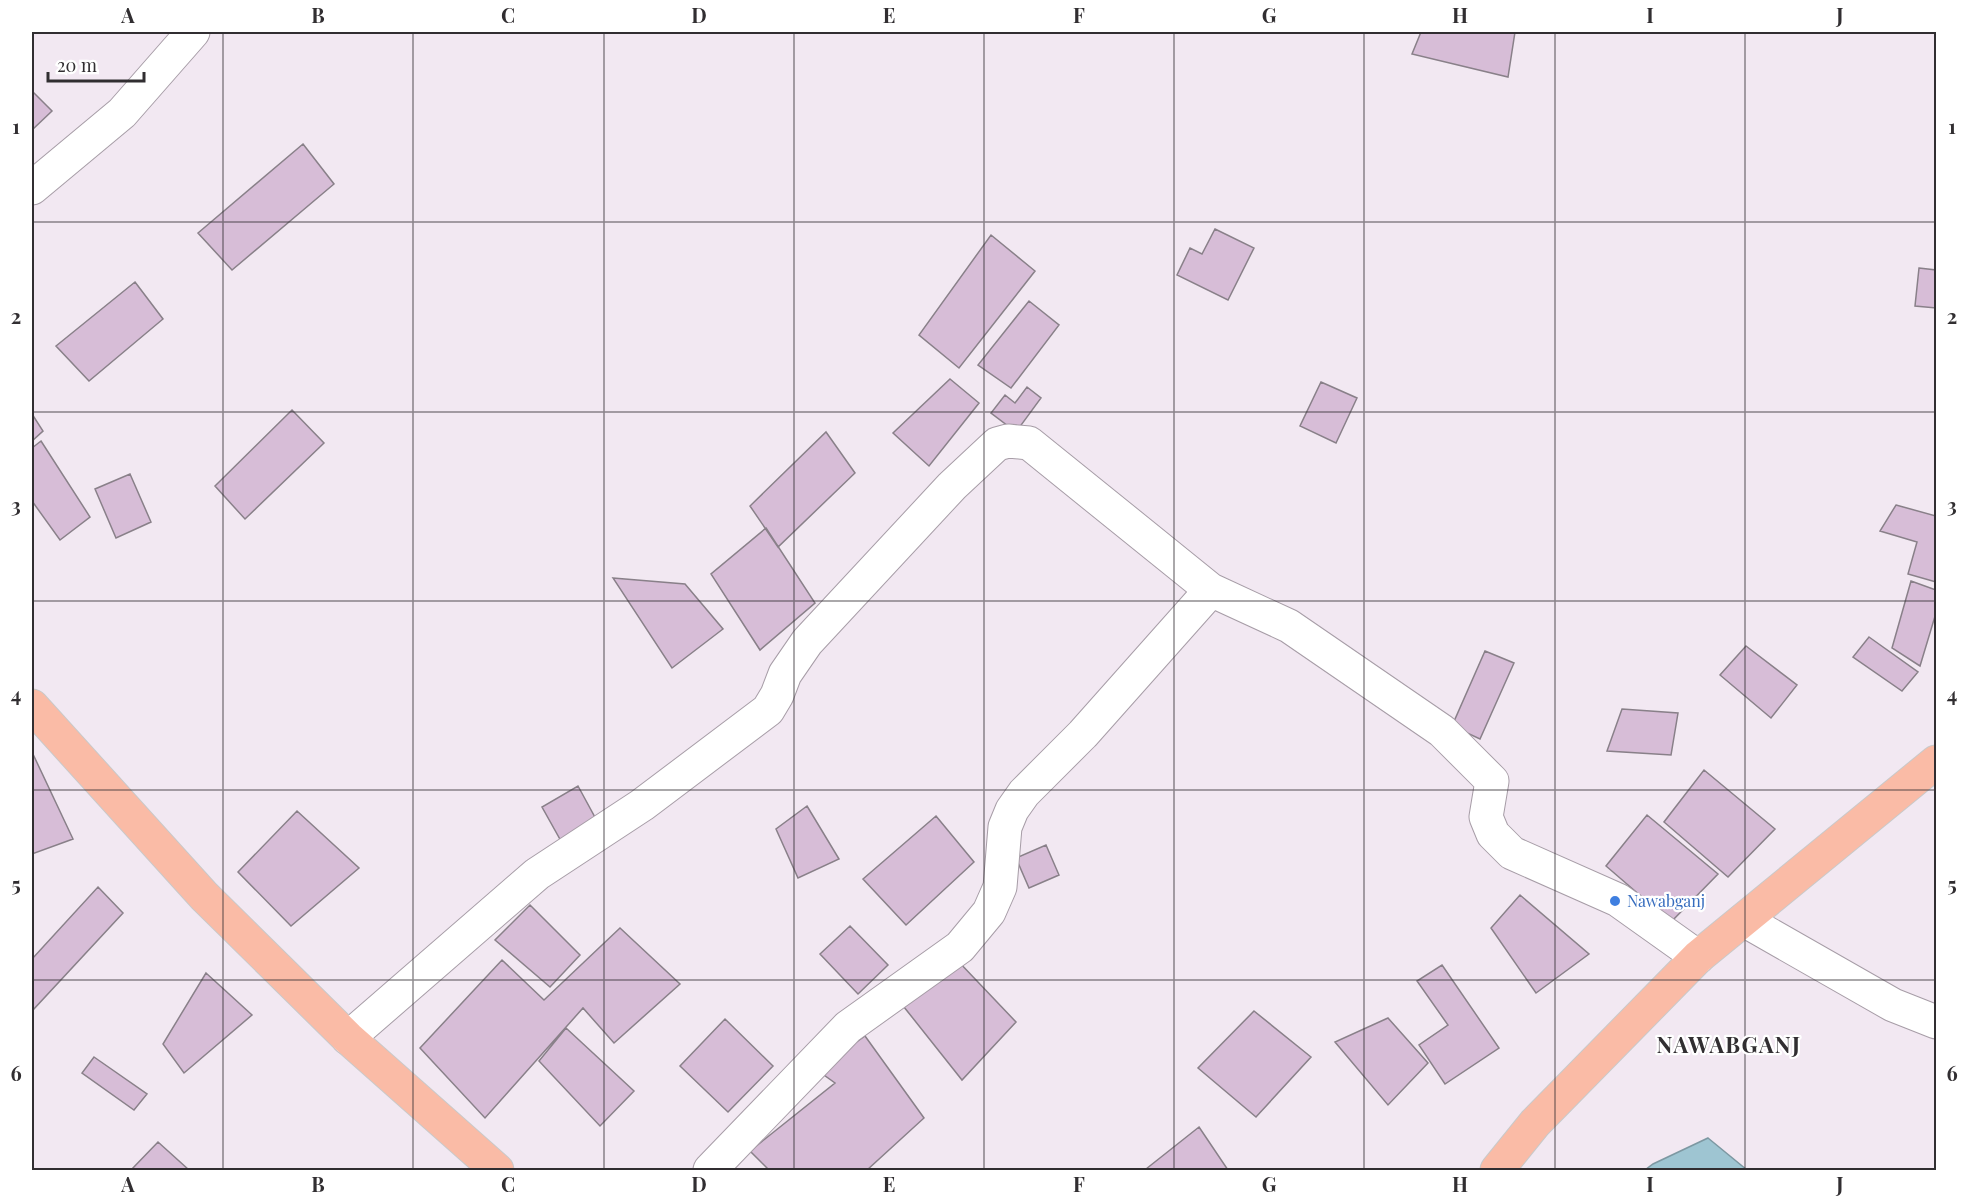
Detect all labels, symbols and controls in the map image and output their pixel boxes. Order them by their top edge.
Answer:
text: A [120,1,135,28]
text: B [311,1,325,28]
text: C [501,1,515,28]
text: D [691,1,707,28]
text: E [883,1,895,28]
text: F [1073,1,1085,28]
text: G [1262,1,1277,28]
text: H [1452,1,1468,28]
text: I [1646,1,1654,28]
text: J [1835,1,1844,28]
scale bar [48,45,144,83]
text: 20 m [57,53,97,77]
text: 1 [12,112,20,139]
text: 1 [1948,112,1956,139]
text: 2 [11,302,21,329]
text: 2 [1947,302,1957,329]
text: 3 [11,491,21,518]
text: 3 [1947,491,1957,518]
text: 4 [11,680,21,707]
text: 4 [1947,680,1957,707]
text: 5 [11,870,21,897]
text: 5 [1947,870,1957,897]
place label: Nawabganj [1627,890,1705,911]
marker: Nawabganj [1608,894,1622,908]
district label: NAWABGANJ [1656,1029,1802,1059]
text: 6 [10,1059,22,1086]
text: 6 [1946,1059,1958,1086]
text: A [120,1170,135,1197]
text: B [311,1170,325,1197]
text: C [501,1170,515,1197]
text: D [691,1170,707,1197]
text: E [883,1170,895,1197]
text: F [1073,1170,1085,1197]
text: G [1262,1170,1277,1197]
text: H [1452,1170,1468,1197]
text: I [1646,1170,1654,1197]
text: J [1835,1170,1844,1197]

